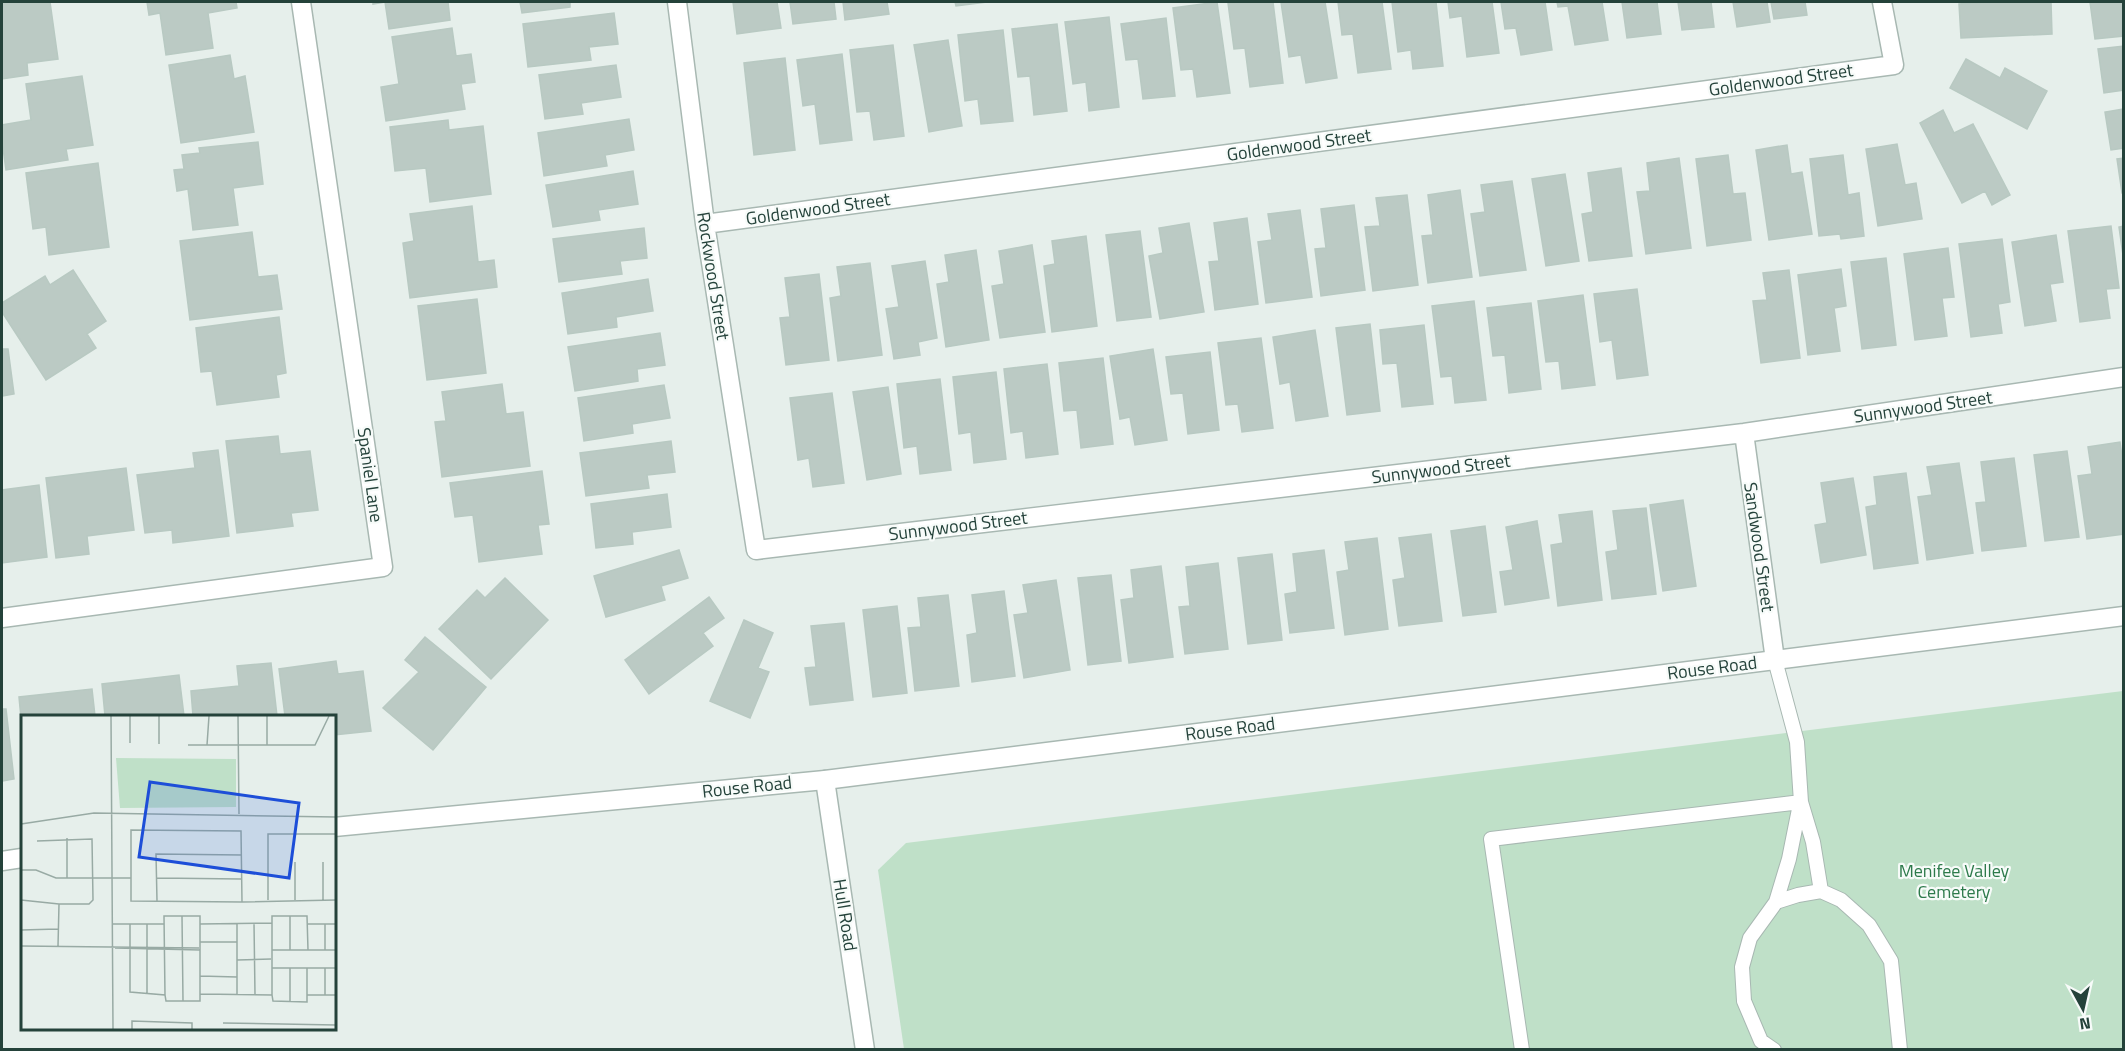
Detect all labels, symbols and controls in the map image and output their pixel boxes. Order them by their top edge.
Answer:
street label: Goldenwood Street [1707,56,1855,103]
street label: Goldenwood Street [1225,121,1373,168]
street label: Goldenwood Street [744,185,892,232]
street label: Rockwood Street [690,210,737,343]
street label: Sunnywood Street [1852,383,1995,430]
street label: Spaniel Lane [350,426,391,524]
street label: Sunnywood Street [1370,447,1513,490]
street label: Sandwood Street [1737,480,1782,614]
street label: Sunnywood Street [887,504,1030,547]
street label: Rouse Road [1665,649,1758,686]
street label: Rouse Road [1183,710,1276,747]
inset map [21,715,336,1030]
street label: Rouse Road [701,768,793,805]
park label: Menifee Valley Cemetery [1899,857,2010,905]
street label: Hull Road [826,877,865,953]
north arrow [2053,979,2113,1039]
text: N [2078,1011,2092,1037]

